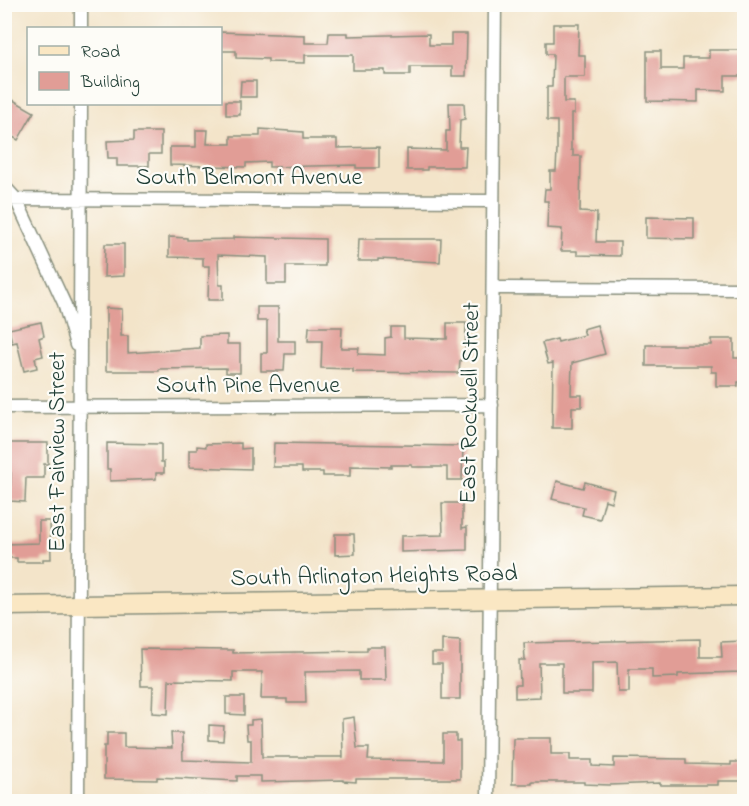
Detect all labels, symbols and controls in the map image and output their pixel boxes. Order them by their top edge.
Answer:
legend [27,27,222,105]
text: Road [81,40,120,66]
text: Building [80,70,140,97]
street label: South Belmont Avenue [136,161,363,196]
street label: East Rockwell Street [452,302,490,504]
street label: East Fairview Street [41,352,76,552]
street label: South Pine Avenue [156,369,340,404]
street label: South Arlington Heights Road [230,557,518,597]

